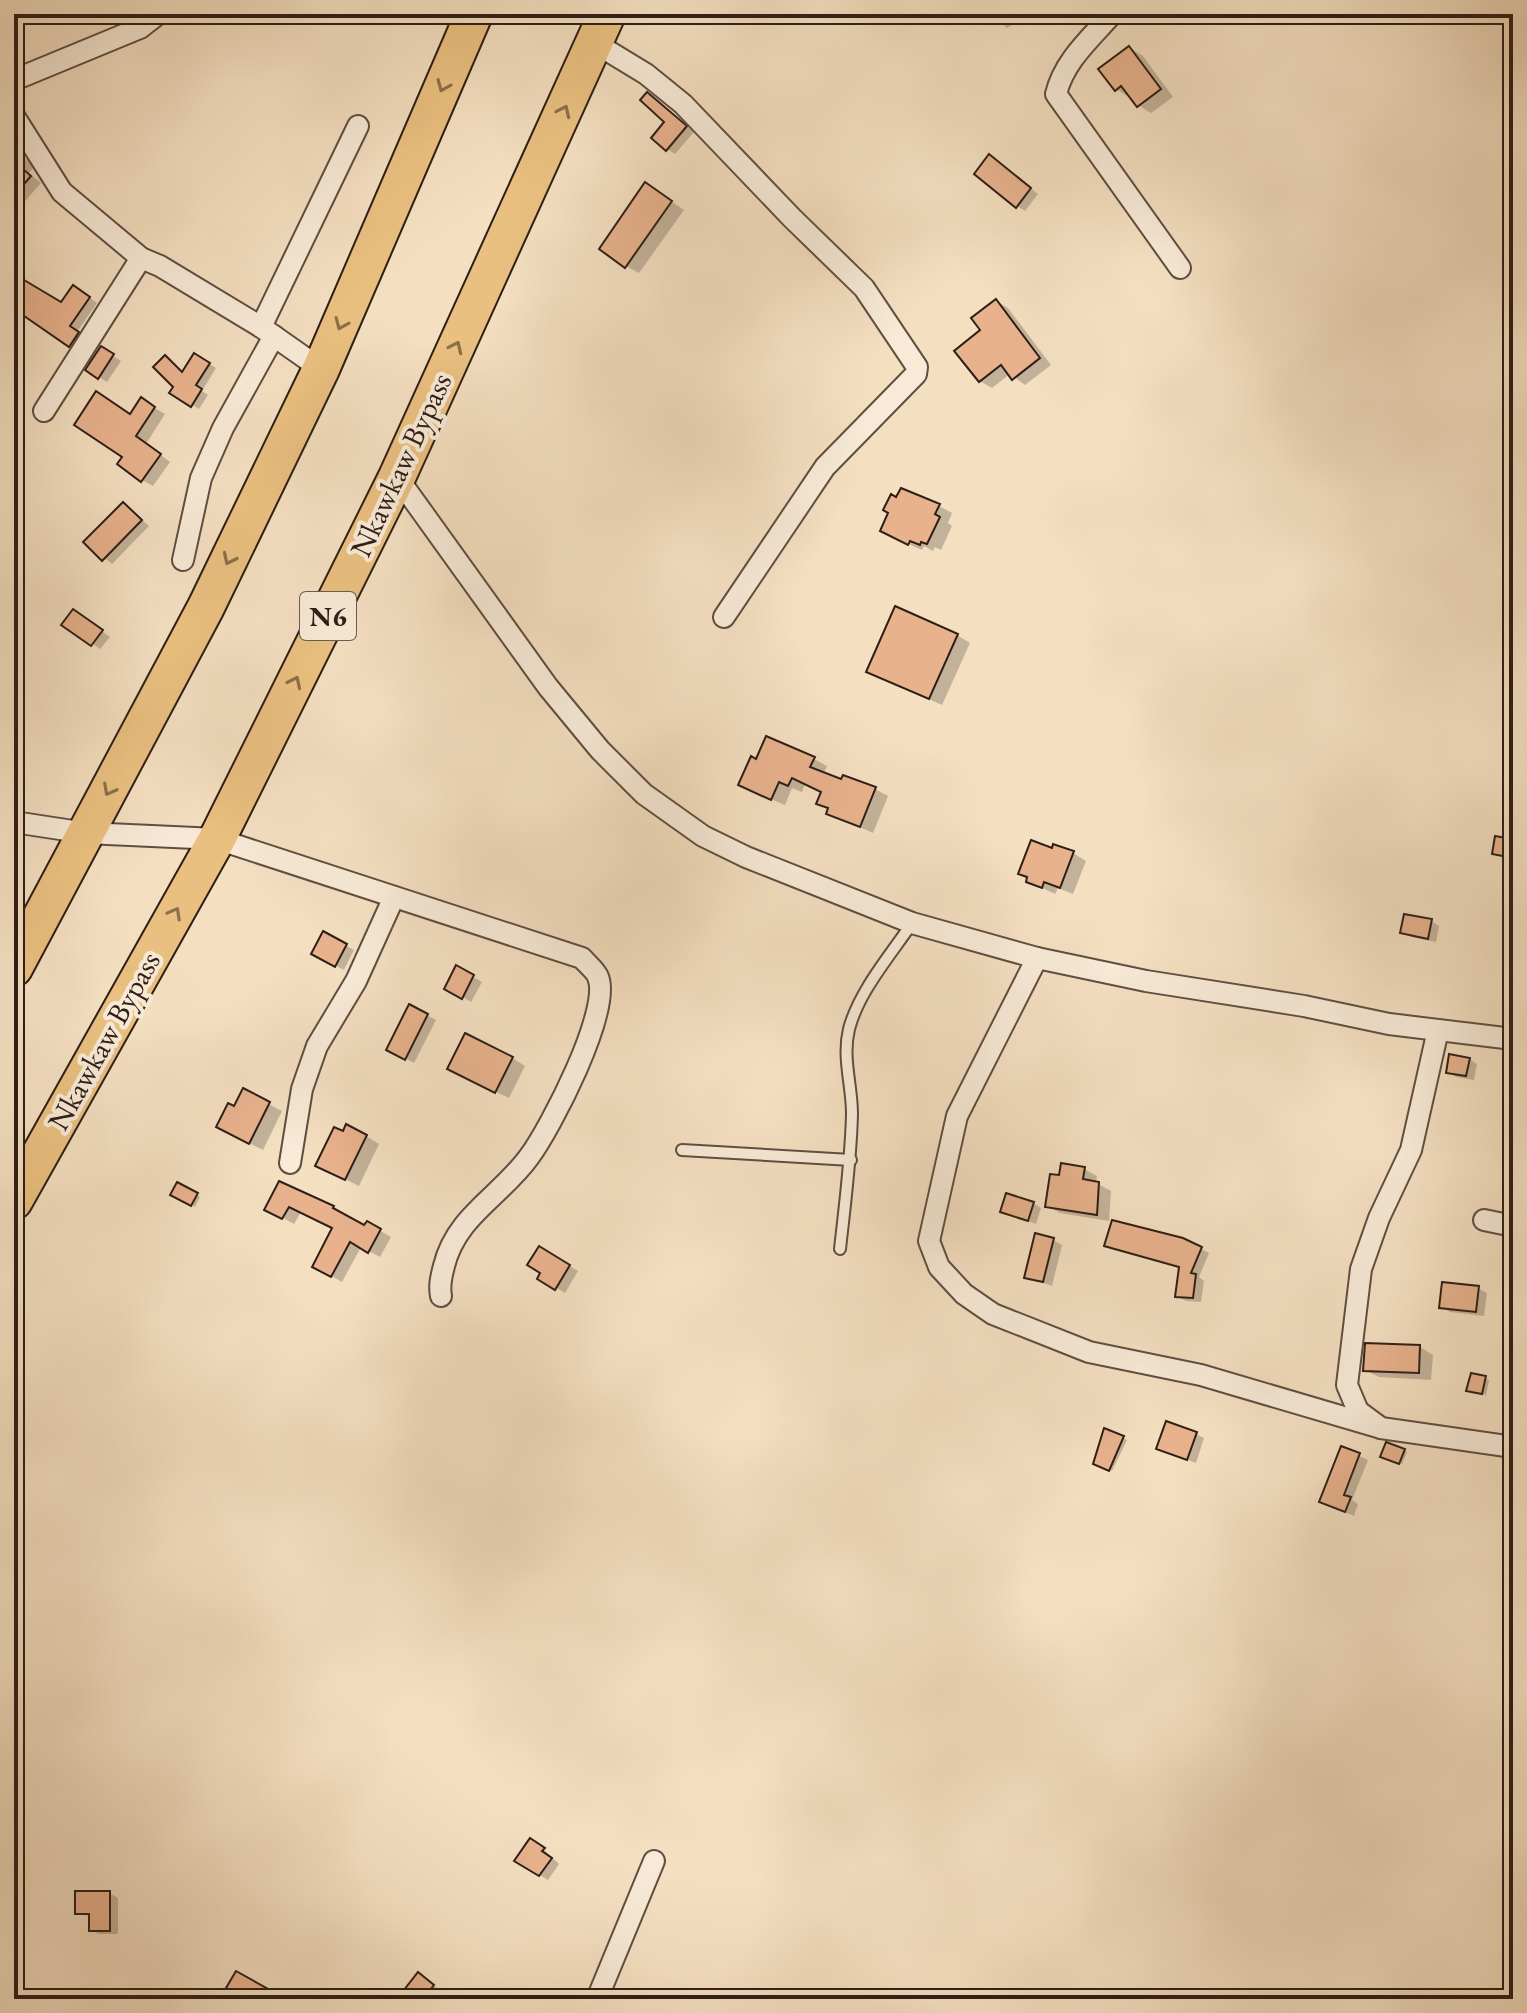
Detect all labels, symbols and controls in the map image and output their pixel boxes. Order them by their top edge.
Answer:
one-way arrow [437,77,453,92]
one-way arrow [555,104,571,119]
one-way arrow [334,316,350,331]
one-way arrow [447,341,463,355]
street label: Nkawkaw Bypass [341,366,460,563]
one-way arrow [223,551,239,566]
road number: N6 [300,592,356,640]
one-way arrow [285,676,301,691]
one-way arrow [103,781,118,796]
one-way arrow [166,907,181,921]
street label: Nkawkaw Bypass [38,944,169,1137]

